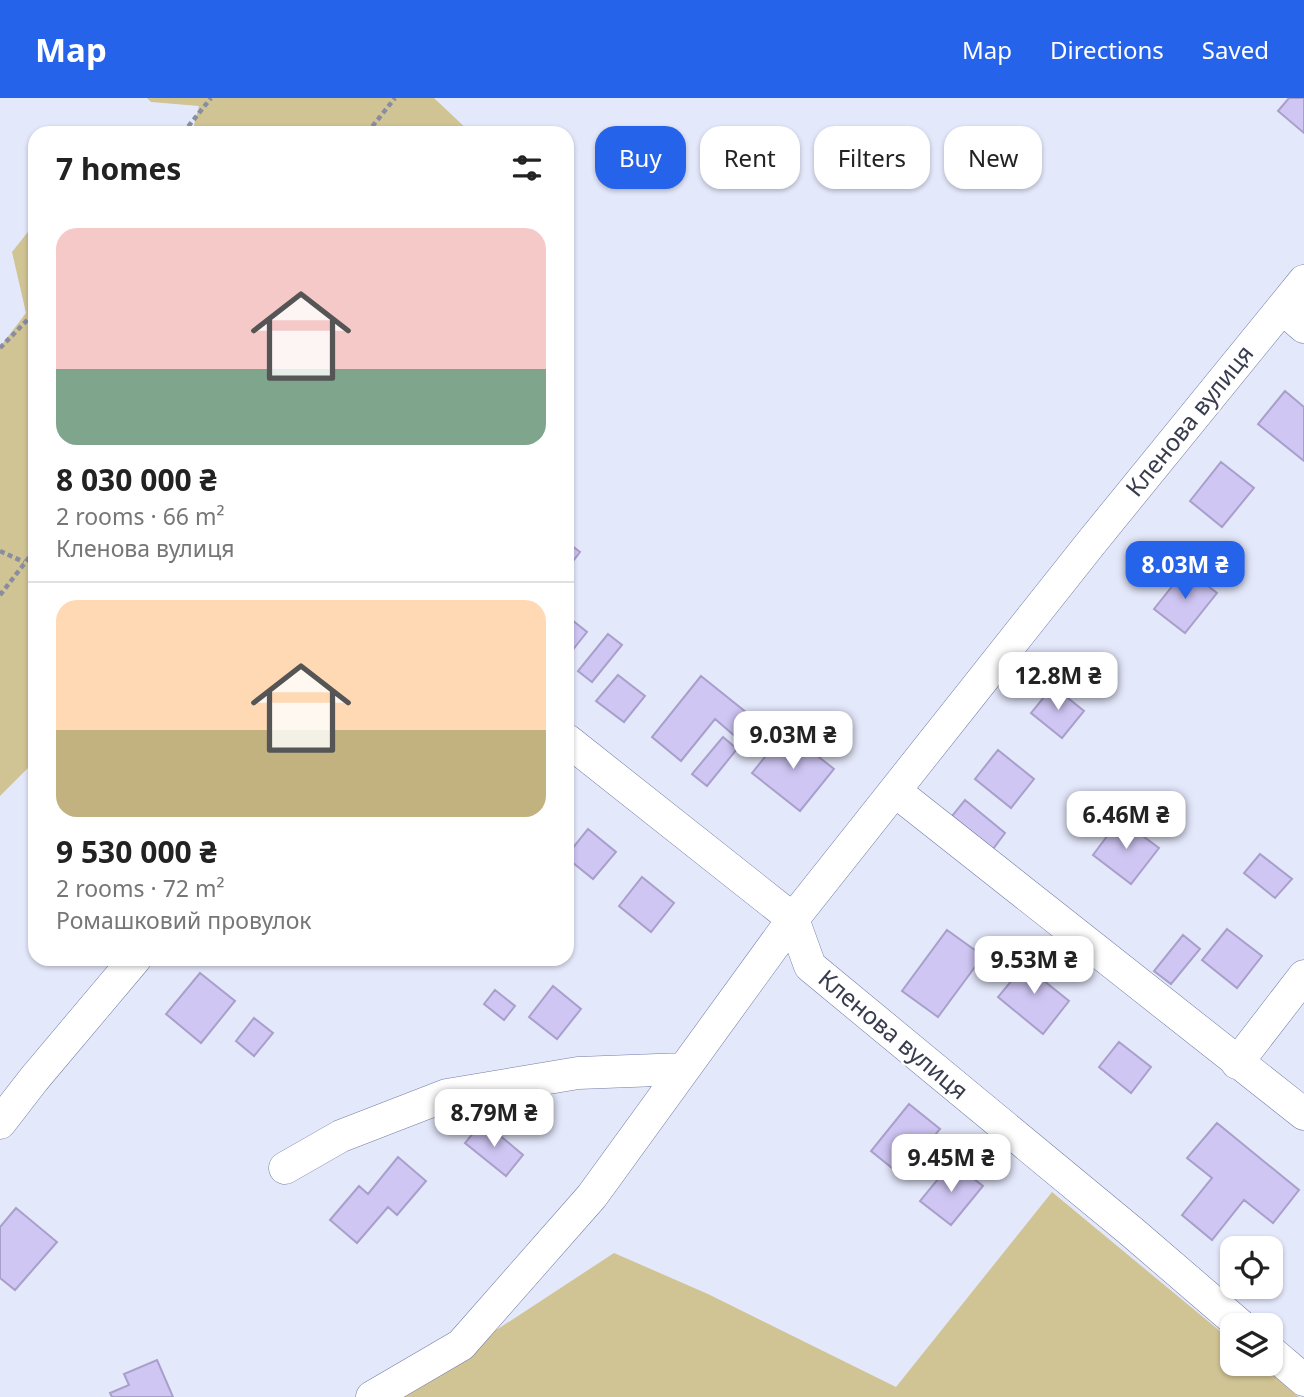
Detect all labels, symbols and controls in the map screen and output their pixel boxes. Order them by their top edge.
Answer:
text: Map [35,27,107,72]
text: Map [962,33,1012,66]
text: Directions [1050,33,1164,66]
text: Saved [1202,33,1269,66]
chip: Buy [595,126,686,189]
chip: Rent [700,126,800,189]
chip: Filters [814,126,930,189]
chip: New [944,126,1042,189]
text: 7 homes [56,148,181,189]
icon: filters [508,149,546,187]
icon: home [238,273,364,399]
street label: Кленова вулиця [1117,337,1260,503]
text: 8 030 000 ₴ [56,459,217,500]
text: 2 rooms · 66 m² [56,500,225,532]
text: Кленова вулиця [56,532,235,564]
pin: 8.03M ₴ [1120,542,1250,601]
text: 8.03M ₴ [1142,548,1228,580]
icon: home [238,645,364,771]
pin: 12.8M ₴ [993,652,1123,712]
text: 12.8M ₴ [1015,659,1101,691]
pin: 9.03M ₴ [728,712,858,771]
text: 9.03M ₴ [750,718,836,750]
pin: 6.46M ₴ [1061,792,1191,851]
text: 6.46M ₴ [1083,798,1169,830]
text: 9 530 000 ₴ [56,831,217,872]
text: 2 rooms · 72 m² [56,872,225,904]
text: Ромашковий провулок [56,904,312,936]
pin: 9.53M ₴ [969,936,1099,996]
text: 9.53M ₴ [991,943,1077,975]
street label: Кленова вулиця [812,961,976,1106]
pin: 8.79M ₴ [429,1090,559,1149]
text: 8.79M ₴ [451,1096,537,1128]
pin: 9.45M ₴ [886,1134,1016,1194]
text: 9.45M ₴ [908,1141,994,1173]
map controls [1220,1236,1283,1376]
button: locate [1220,1236,1283,1299]
button: layers [1220,1313,1283,1376]

